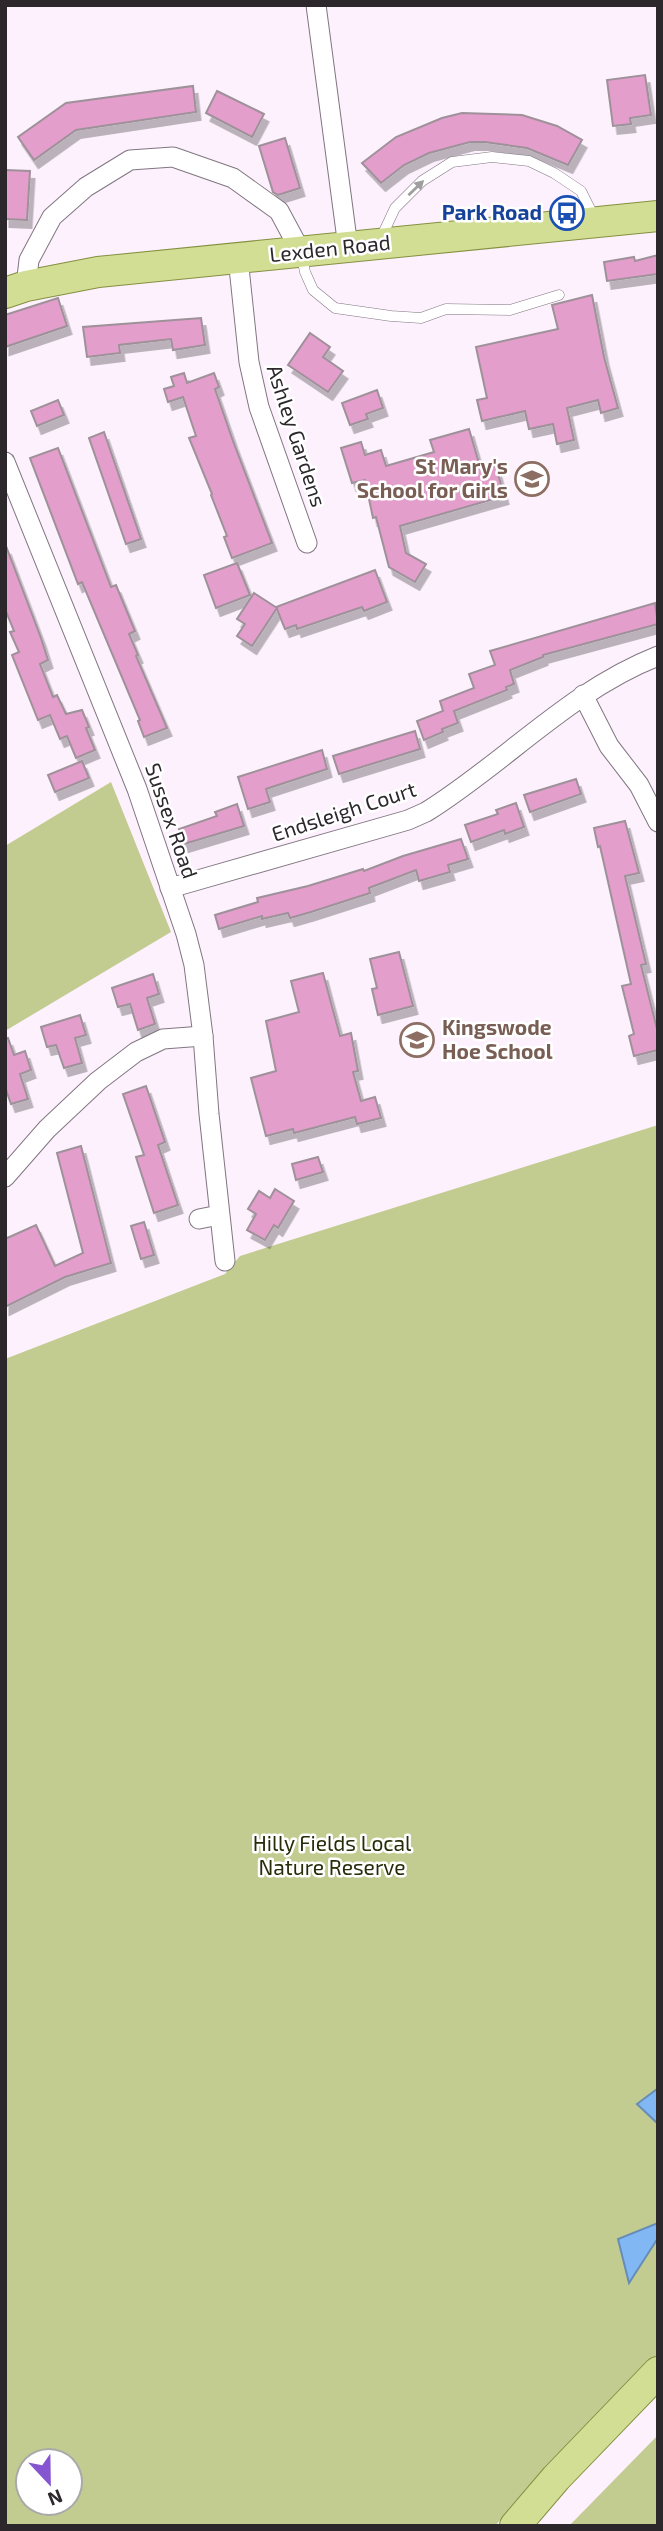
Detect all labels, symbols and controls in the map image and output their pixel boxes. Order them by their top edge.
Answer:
one-way arrow [407,180,424,196]
bus stop icon: Park Road [548,194,586,232]
place label: Park Road [442,199,542,224]
street label: Lexden Road [268,229,392,266]
street label: Ashley Gardens [263,361,332,510]
place label: St Mary's School for Girls [357,453,508,502]
school or university icon: St Mary's School for Girls [513,460,551,498]
street label: Sussex Road [141,759,204,882]
street label: Endsleigh Court [268,775,419,846]
place label: Kingswode Hoe School [442,1014,553,1063]
school or university icon: Kingswode Hoe School [398,1021,436,1059]
park label: Hilly Fields Local Nature Reserve [253,1830,412,1879]
north arrow [14,2447,84,2517]
text: N [45,2485,66,2511]

